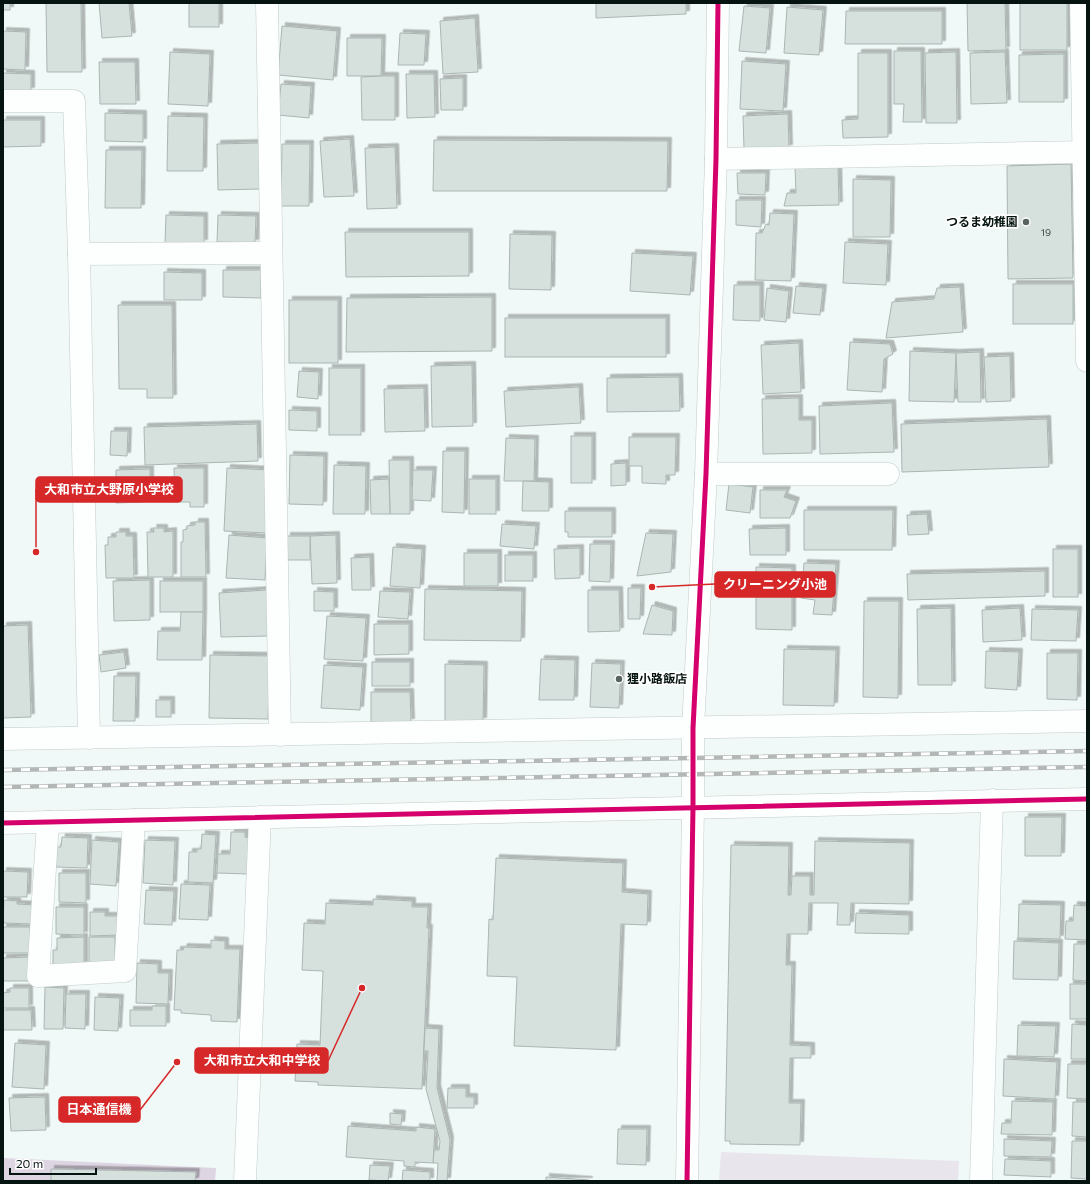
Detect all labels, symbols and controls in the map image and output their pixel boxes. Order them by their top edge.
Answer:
place label: つるま幼稚園 [946,214,1018,228]
marker: つるま幼稚園 [1021,217,1031,227]
house number: 19 [1041,226,1051,238]
callout: 大和市立大野原小学校 [36,477,182,502]
text: 大和市立大野原小学校 [44,481,174,497]
callout: クリーニング小池 [715,572,835,597]
text: クリーニング小池 [723,576,827,592]
place label: 狸小路飯店 [627,671,687,685]
marker: 狸小路飯店 [614,674,624,684]
callout: 大和市立大和中学校 [195,1048,328,1073]
text: 大和市立大和中学校 [203,1052,321,1068]
callout: 日本通信機 [59,1097,140,1122]
text: 日本通信機 [66,1101,132,1117]
scale bar [10,1150,96,1176]
text: 20 m [16,1156,43,1170]

